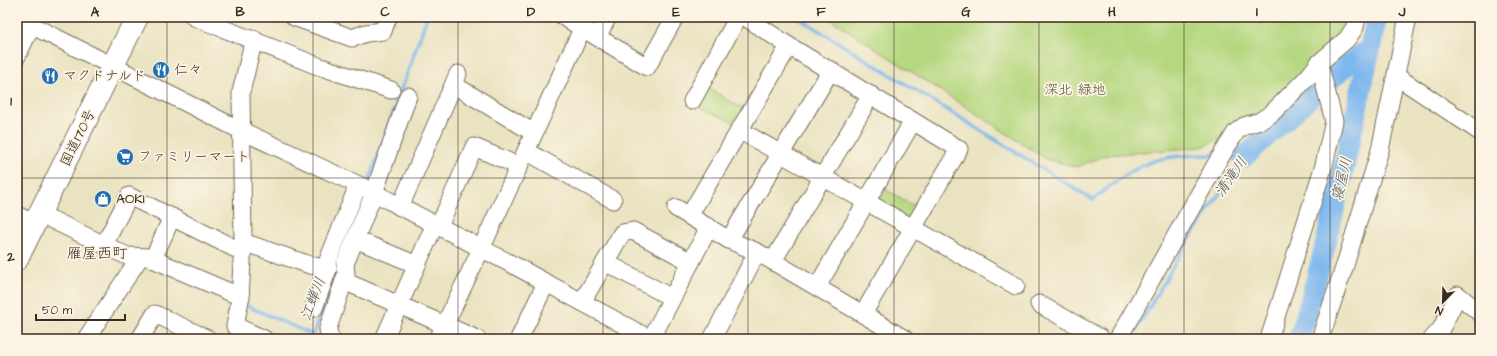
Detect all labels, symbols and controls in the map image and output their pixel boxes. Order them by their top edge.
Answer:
text: A [91,3,100,21]
text: B [235,3,245,21]
text: C [380,3,390,21]
text: D [527,3,536,21]
text: E [672,3,680,21]
text: F [816,3,826,21]
text: G [961,3,971,21]
text: H [1108,3,1116,21]
text: I [1256,3,1258,21]
text: J [1398,3,1406,21]
restaurant icon: 仁々 [151,60,171,80]
place label: 仁々 [174,60,202,80]
restaurant icon: マクドナルド [40,66,60,86]
place label: マクドナルド [63,66,146,86]
park label: 深北 緑地 [1044,80,1106,100]
text: 1 [10,92,12,110]
street label: 国道170号 [56,106,100,170]
supermarket icon: ファミリーマート [115,147,135,167]
place label: ファミリーマート [138,147,250,167]
water label: 清滝川 [1209,153,1253,201]
water label: 寝屋川 [1327,155,1357,203]
shop icon: AOKI [93,189,113,209]
place label: AOKI [116,189,145,209]
district label: 雁屋西町 [67,243,128,264]
text: 2 [6,248,15,266]
water label: 江蝉川 [295,274,331,324]
north arrow [1423,282,1463,322]
scale bar [36,296,125,322]
text: 50 m [42,302,73,319]
text: N [1433,302,1445,319]

